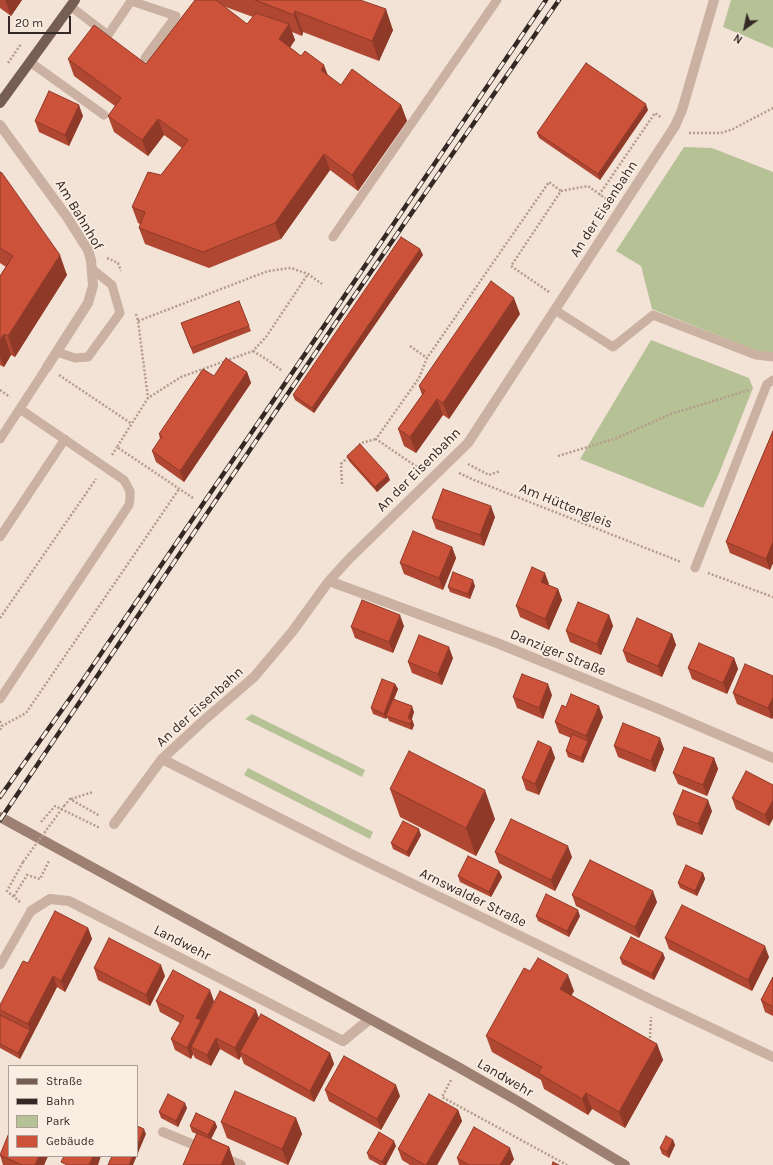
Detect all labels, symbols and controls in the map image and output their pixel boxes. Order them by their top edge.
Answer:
scale bar [10,8,73,34]
north arrow [725,8,765,48]
text: 20 m [15,16,43,30]
text: N [731,31,745,46]
street label: An der Eisenbahn [567,158,641,260]
street label: Am Bahnhof [52,177,106,253]
street label: An der Eisenbahn [374,425,464,515]
street label: Am Hüttengleis [517,480,615,532]
street label: Danziger Straße [508,626,608,680]
street label: An der Eisenbahn [153,663,247,751]
street label: Arnswalder Straße [417,865,529,931]
street label: Landwehr [151,921,213,965]
street label: Landwehr [474,1055,536,1101]
legend [8,1065,138,1157]
text: Straße [46,1074,82,1088]
text: Bahn [46,1094,75,1108]
text: Park [46,1114,70,1128]
text: Gebäude [46,1134,94,1148]

